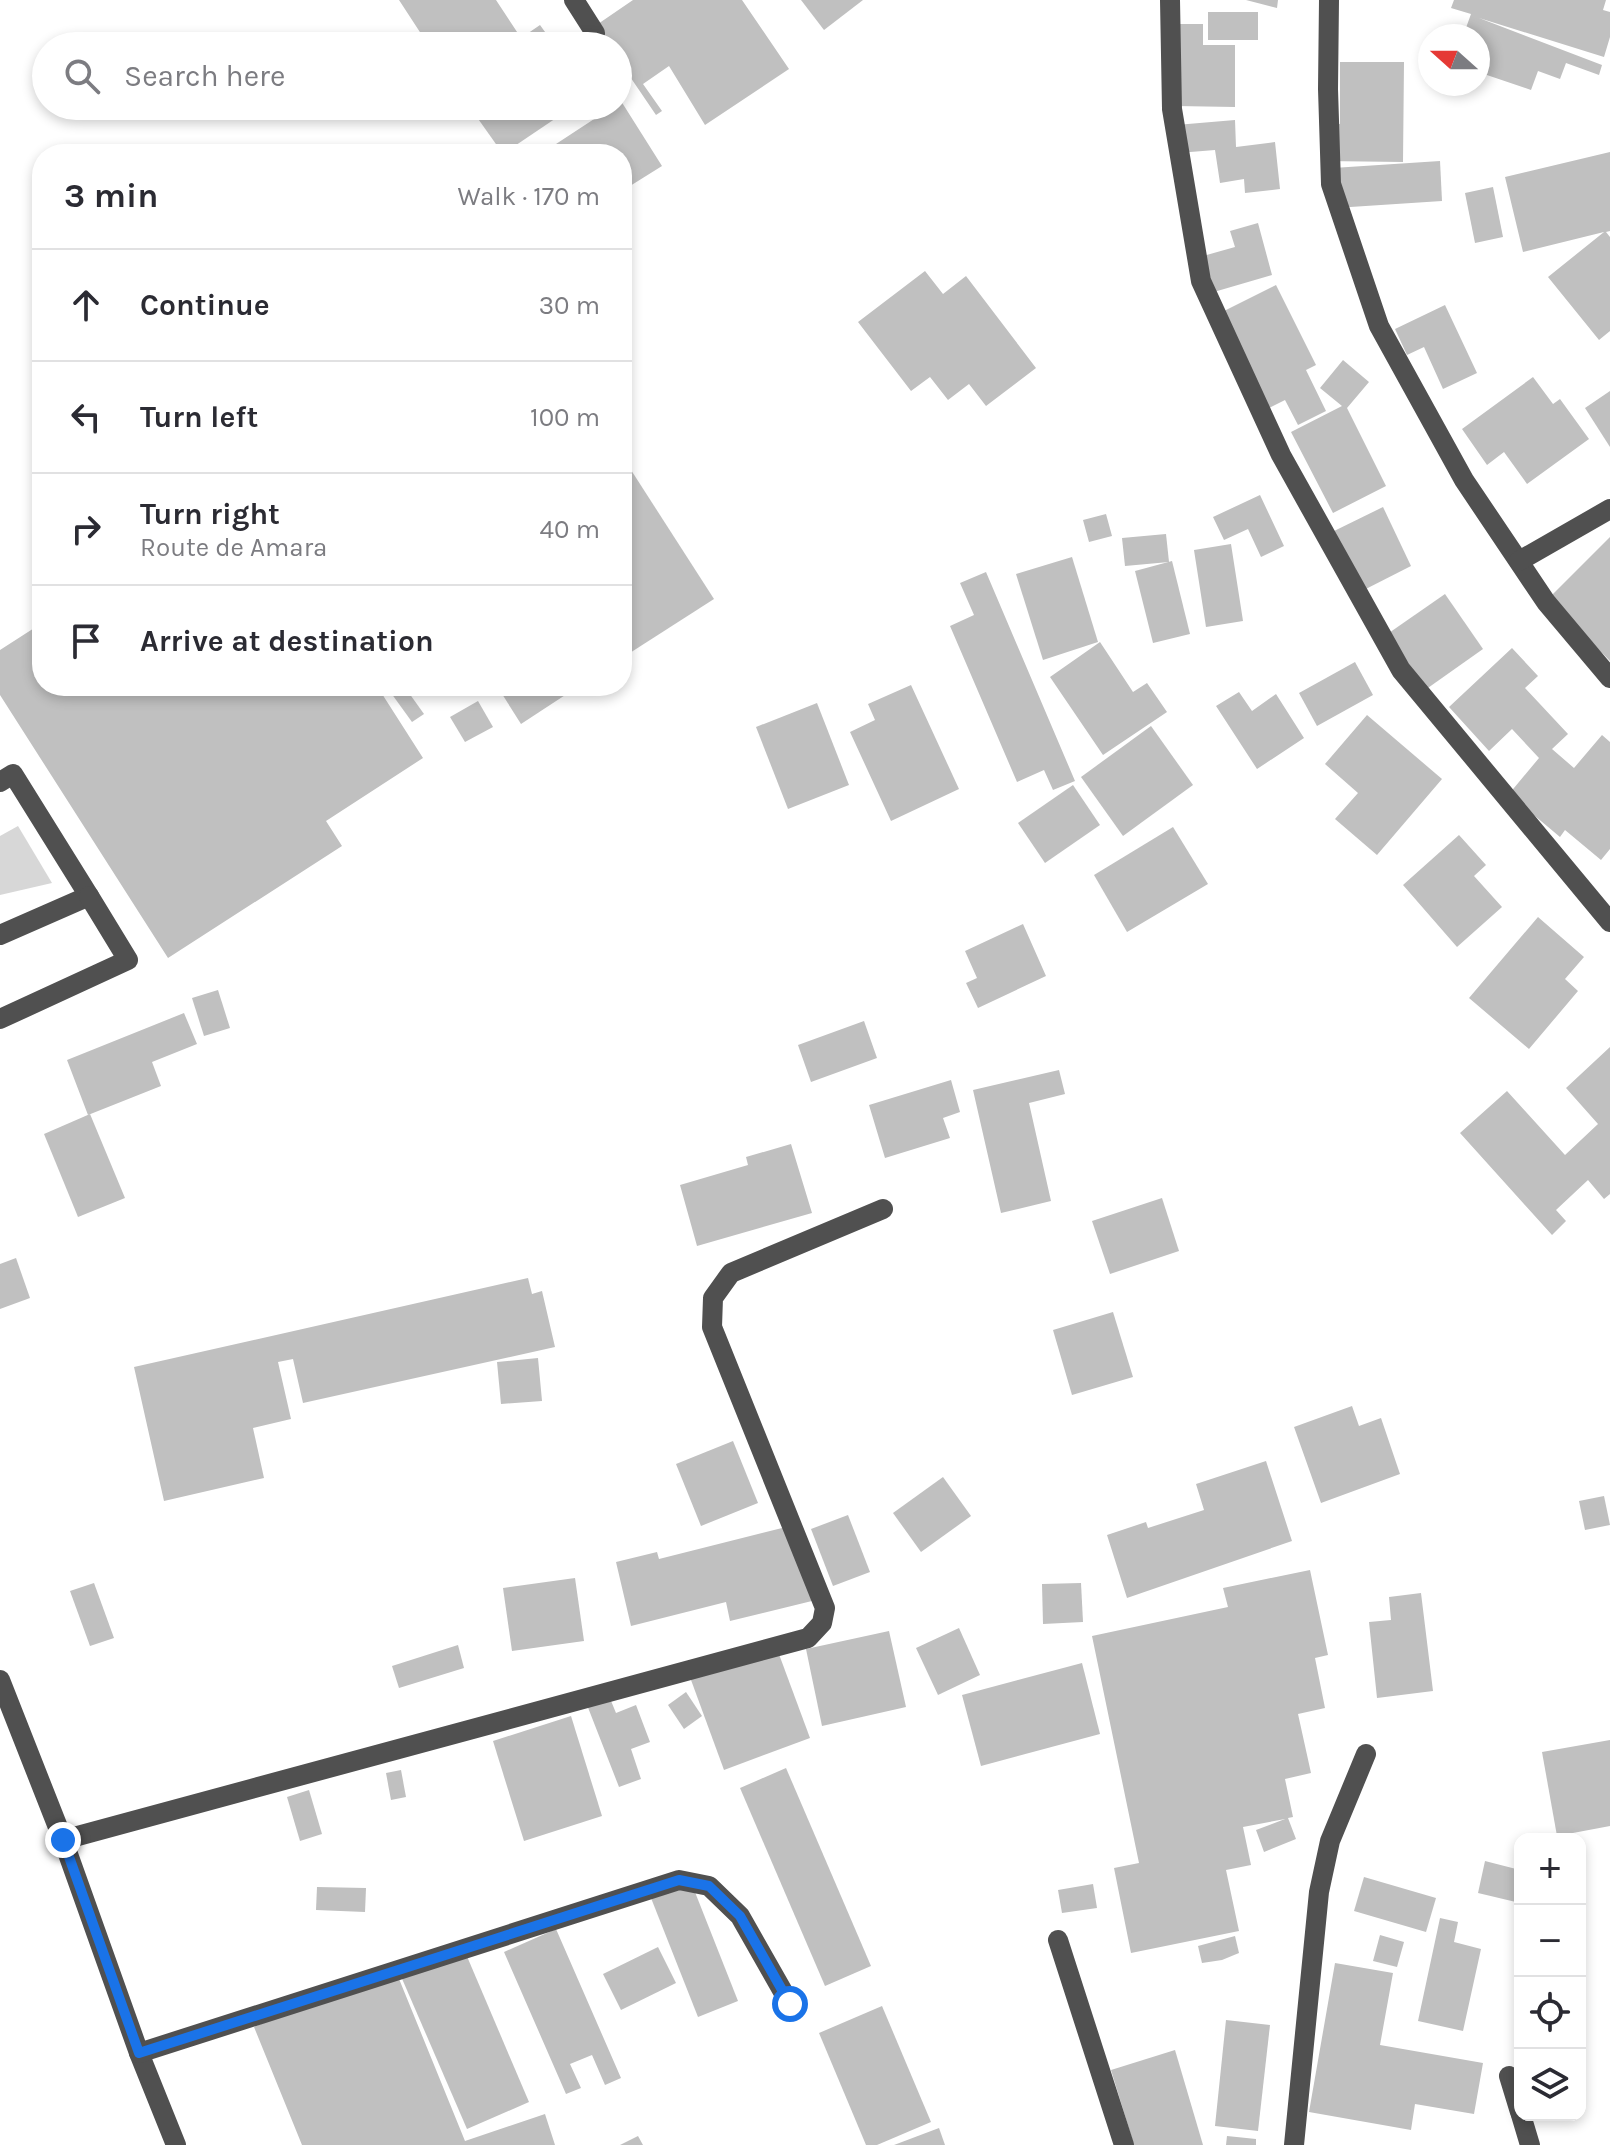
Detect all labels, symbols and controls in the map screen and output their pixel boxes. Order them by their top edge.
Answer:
north arrow [1418,24,1490,96]
search box [32,32,632,120]
icon: search [60,54,104,98]
text: Search here [124,58,285,94]
text: 3 min [64,176,158,216]
text: Walk · 170 m [458,181,600,212]
icon: ahead [64,283,108,327]
text: Continue [140,287,270,323]
text: 30 m [539,290,600,321]
icon: left [64,395,108,439]
text: Turn left [140,399,258,435]
text: 100 m [530,402,600,433]
text: Turn right [140,496,280,532]
icon: right [64,507,108,551]
text: 40 m [540,514,600,545]
text: Route de Amara [140,532,327,563]
icon: arrive [64,619,108,663]
text: Arrive at destination [140,623,434,659]
route end [45,1822,81,1858]
map controls [1514,1833,1586,2121]
button: + [1514,1833,1586,1905]
button: − [1514,1905,1586,1977]
button: locate [1514,1977,1586,2049]
route start [772,1986,808,2022]
button: layers [1514,2049,1586,2121]

